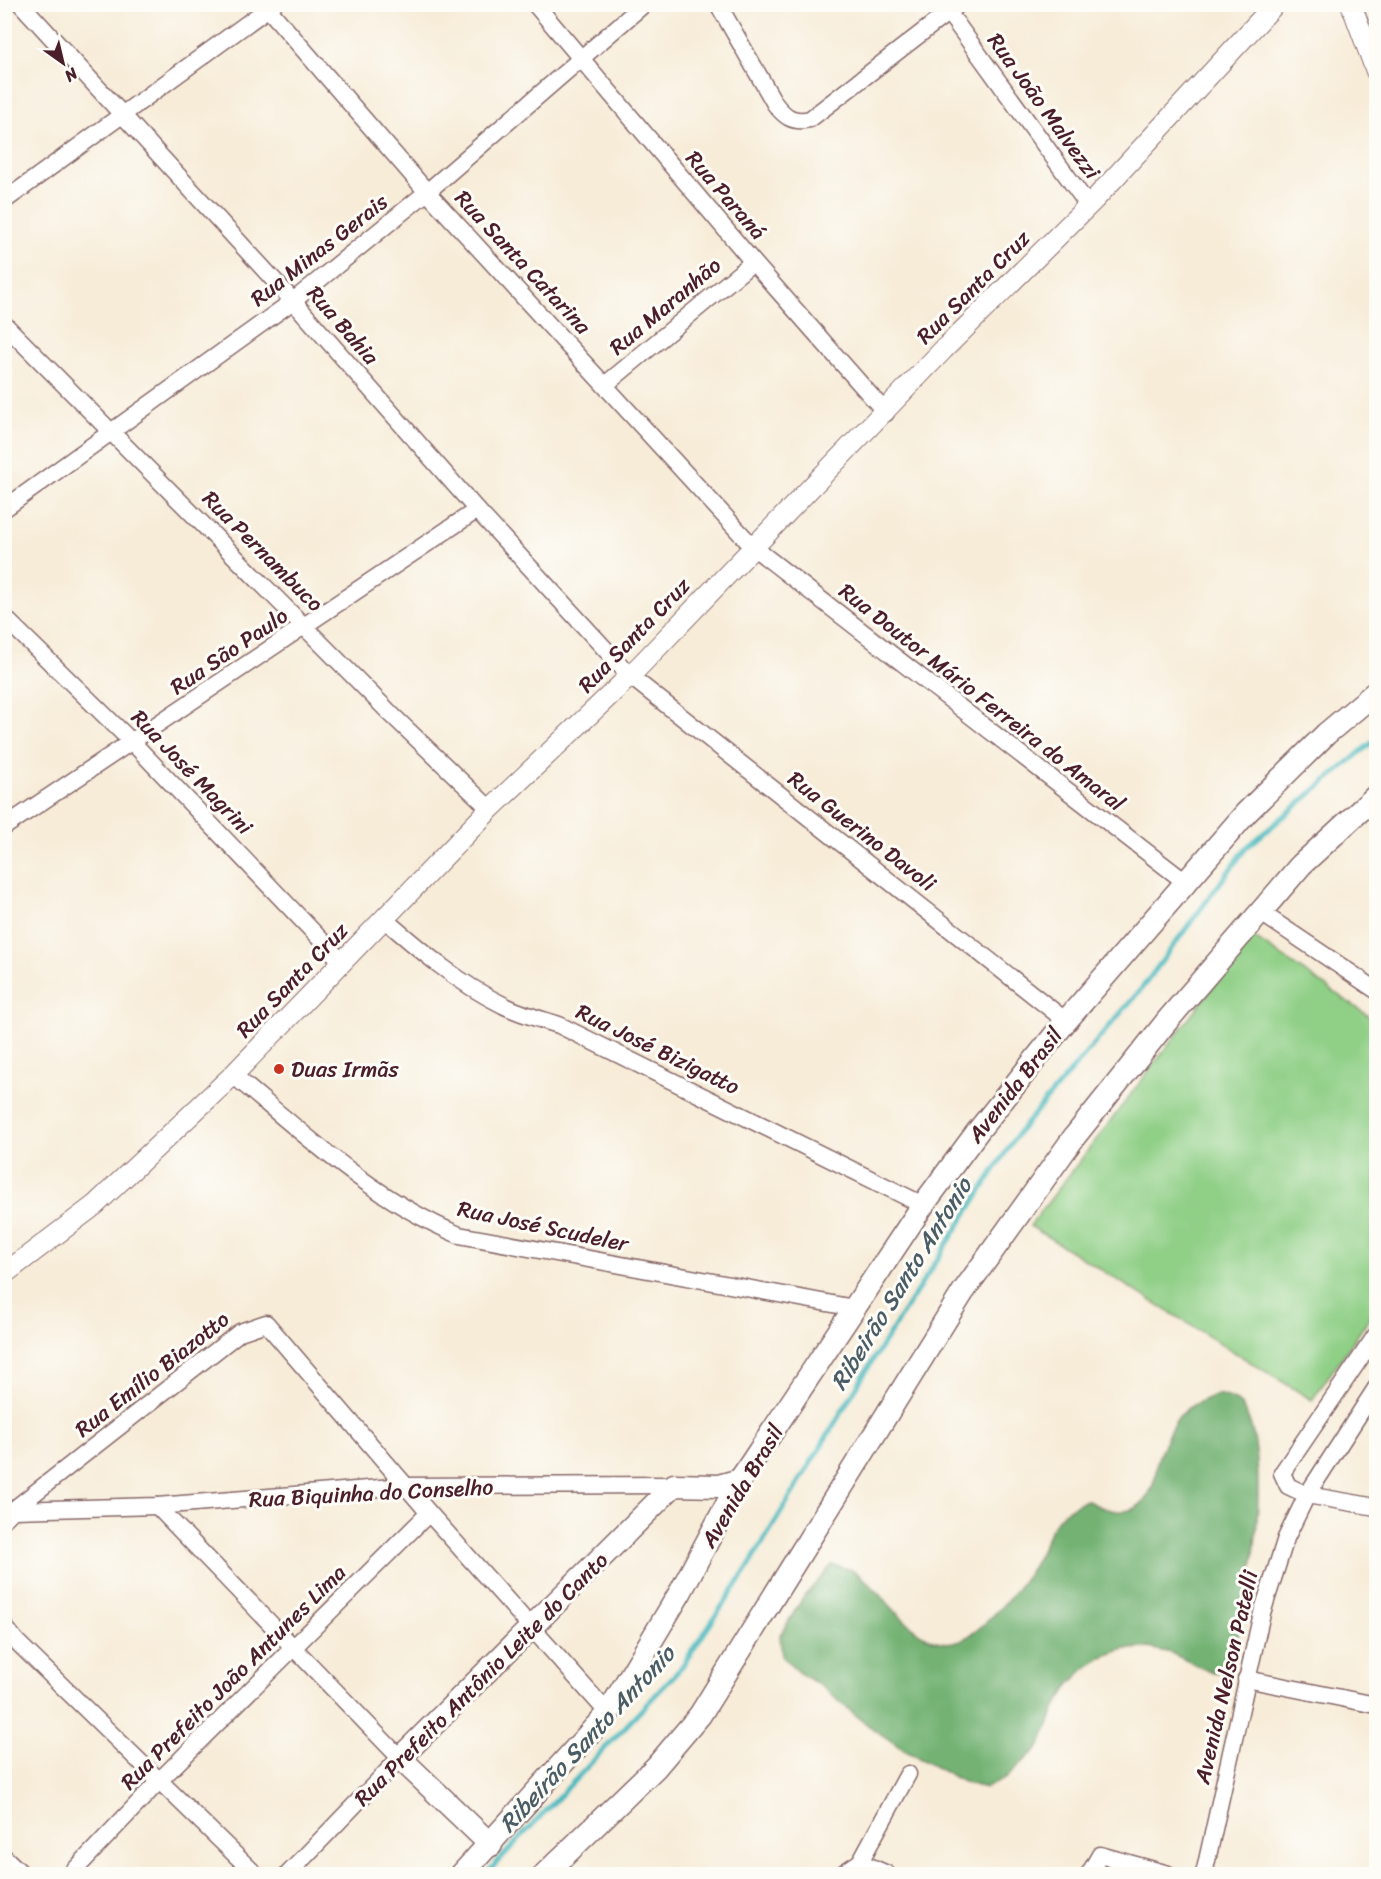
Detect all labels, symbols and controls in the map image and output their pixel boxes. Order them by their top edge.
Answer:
street label: Rua João Malvezzi [977,24,1111,189]
north arrow [33,33,93,93]
text: N [58,59,85,91]
street label: Rua Paraná [676,141,776,249]
street label: Rua Santa Catarina [445,180,602,344]
street label: Rua Minas Gerais [241,183,397,317]
street label: Rua Santa Cruz [906,220,1040,354]
street label: Rua Maranhão [600,247,730,365]
street label: Rua Bahia [297,276,390,375]
street label: Rua Pernambuco [193,481,333,621]
street label: Rua Santa Cruz [568,567,700,702]
street label: Rua Doutor Mário Ferreira do Amaral [830,572,1134,822]
street label: Rua São Paulo [162,597,296,705]
street label: Rua José Magrini [121,700,263,845]
street label: Rua Guerino Davoli [779,760,946,902]
street label: Rua Santa Cruz [226,912,358,1047]
street label: Rua José Bizigatto [569,992,747,1106]
street label: Avenida Brasil [956,1018,1073,1152]
place label: Duas Irmãs [291,1050,400,1089]
marker: Duas Irmãs [272,1062,286,1076]
water label: Ribeirão Santo Antonio [818,1167,985,1399]
street label: Rua José Scudeler [454,1189,634,1264]
street label: Rua Emílio Biazotto [66,1301,238,1447]
street label: Avenida Brasil [689,1416,795,1556]
street label: Rua Biquinha do Conselho [248,1467,494,1519]
street label: Rua Prefeito Antônio Leite do Canto [344,1542,618,1816]
street label: Rua Prefeito João Antunes Lima [111,1555,355,1799]
street label: Avenida Nelson Patelli [1182,1566,1270,1789]
water label: Ribeirão Santo Antonio [488,1634,687,1843]

